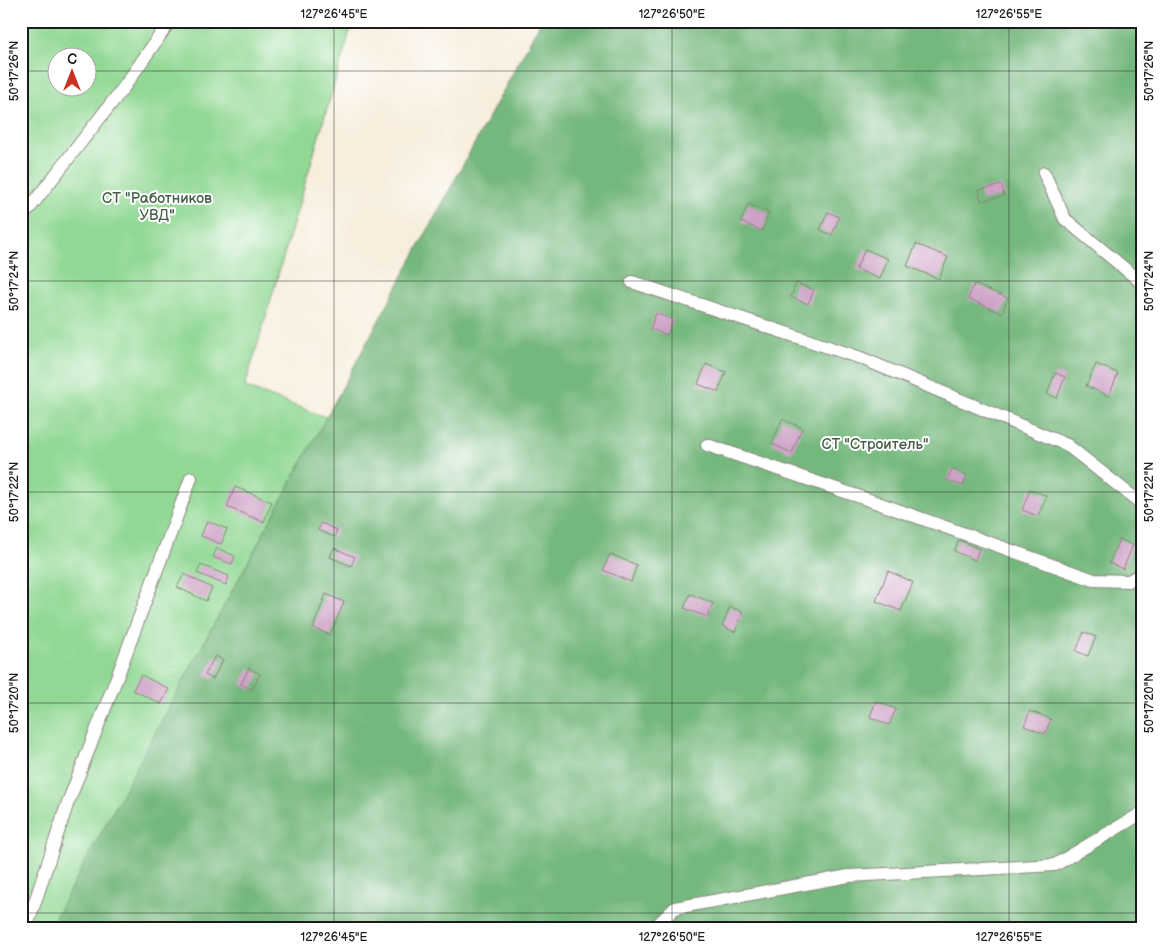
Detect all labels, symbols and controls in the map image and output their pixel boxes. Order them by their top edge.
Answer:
text: 127°26'45"E [301,7,367,22]
text: 127°26'50"E [639,7,705,22]
text: 127°26'55"E [976,7,1042,22]
text: 50°17'26"N [7,41,22,101]
text: 50°17'26"N [1142,41,1157,101]
north arrow [48,48,98,98]
text: С [67,51,77,68]
park label: СТ "Работников УВД" [102,189,212,225]
text: 50°17'24"N [7,251,22,311]
text: 50°17'24"N [1142,251,1157,311]
park label: СТ "Строитель" [821,435,929,454]
text: 50°17'22"N [7,462,22,522]
text: 50°17'22"N [1142,462,1157,522]
text: 50°17'20"N [7,673,22,733]
text: 50°17'20"N [1142,673,1157,733]
text: 127°26'45"E [301,930,367,945]
text: 127°26'50"E [639,930,705,945]
text: 127°26'55"E [976,930,1042,945]

